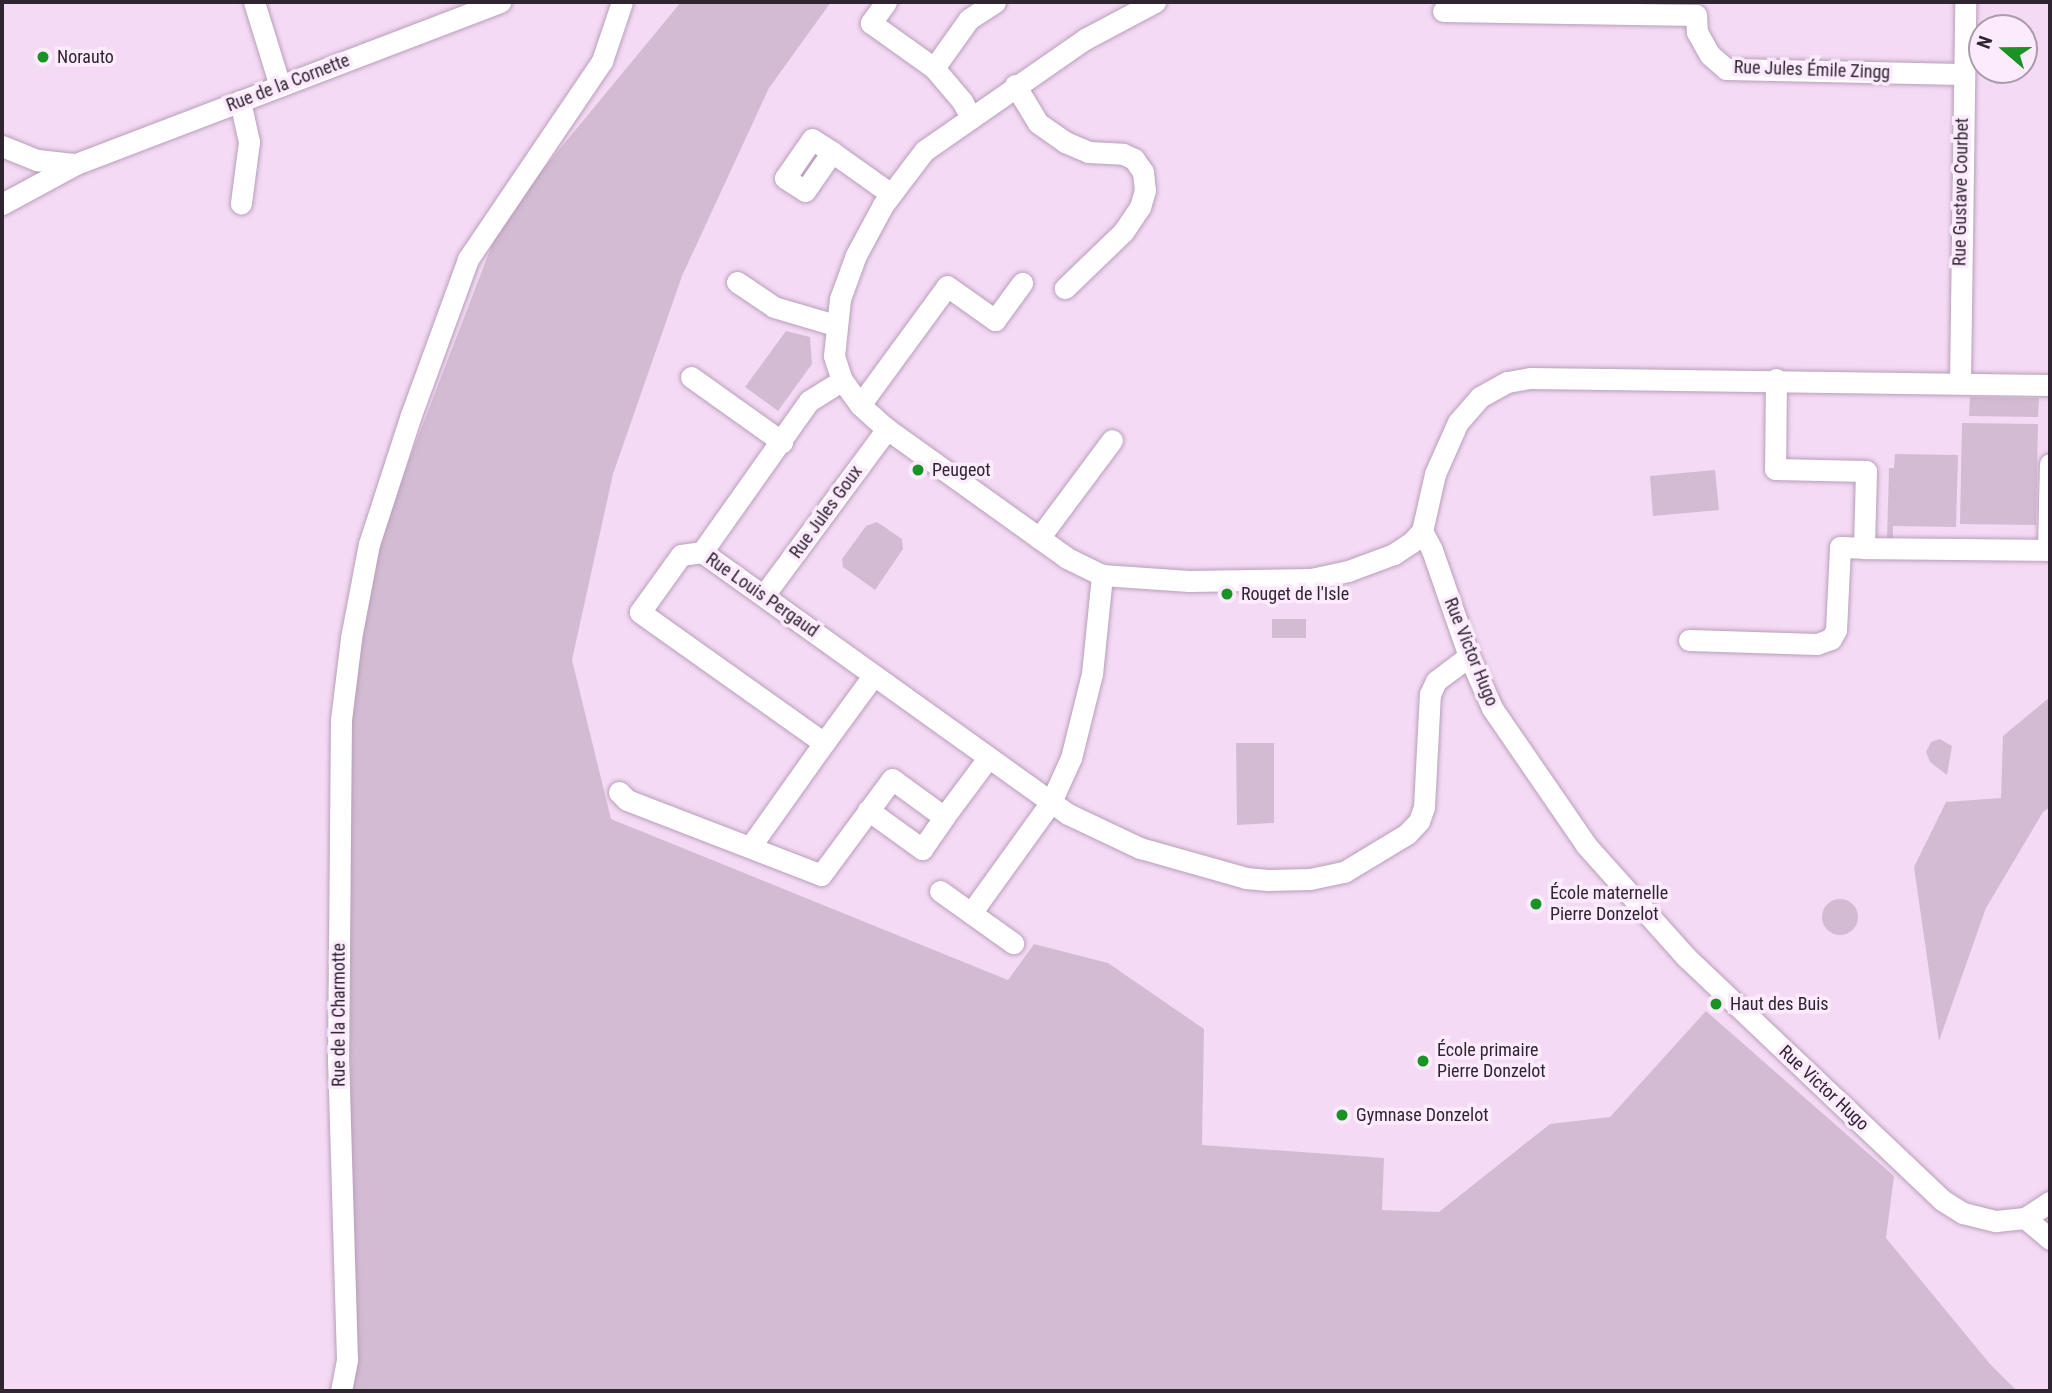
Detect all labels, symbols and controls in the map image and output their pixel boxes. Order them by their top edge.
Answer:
north arrow [1968,14,2038,84]
text: N [1972,33,1997,52]
place label: Norauto [57,46,114,68]
marker: Norauto [35,49,51,65]
street label: Rue de la Cornette [223,50,353,116]
street label: Rue Jules Émile Zingg [1733,56,1891,84]
street label: Rue Gustave Courbet [1949,118,1973,266]
place label: Peugeot [932,459,991,481]
street label: Rue Jules Goux [785,461,867,563]
marker: Peugeot [910,462,926,478]
street label: Rue Louis Pergaud [702,548,822,642]
place label: Rouget de l'Isle [1241,583,1349,605]
marker: Rouget de l'Isle [1219,586,1235,602]
street label: Rue Victor Hugo [1439,595,1503,709]
place label: École maternelle Pierre Donzelot [1550,883,1668,926]
marker: École maternelle Pierre Donzelot [1528,896,1544,912]
street label: Rue de la Charmotte [328,943,350,1087]
place label: Haut des Buis [1730,993,1829,1015]
marker: Haut des Buis [1708,996,1724,1012]
place label: École primaire Pierre Donzelot [1437,1040,1546,1082]
street label: Rue Victor Hugo [1775,1041,1873,1135]
marker: École primaire Pierre Donzelot [1415,1053,1431,1069]
place label: Gymnase Donzelot [1356,1104,1489,1126]
marker: Gymnase Donzelot [1334,1107,1350,1123]

